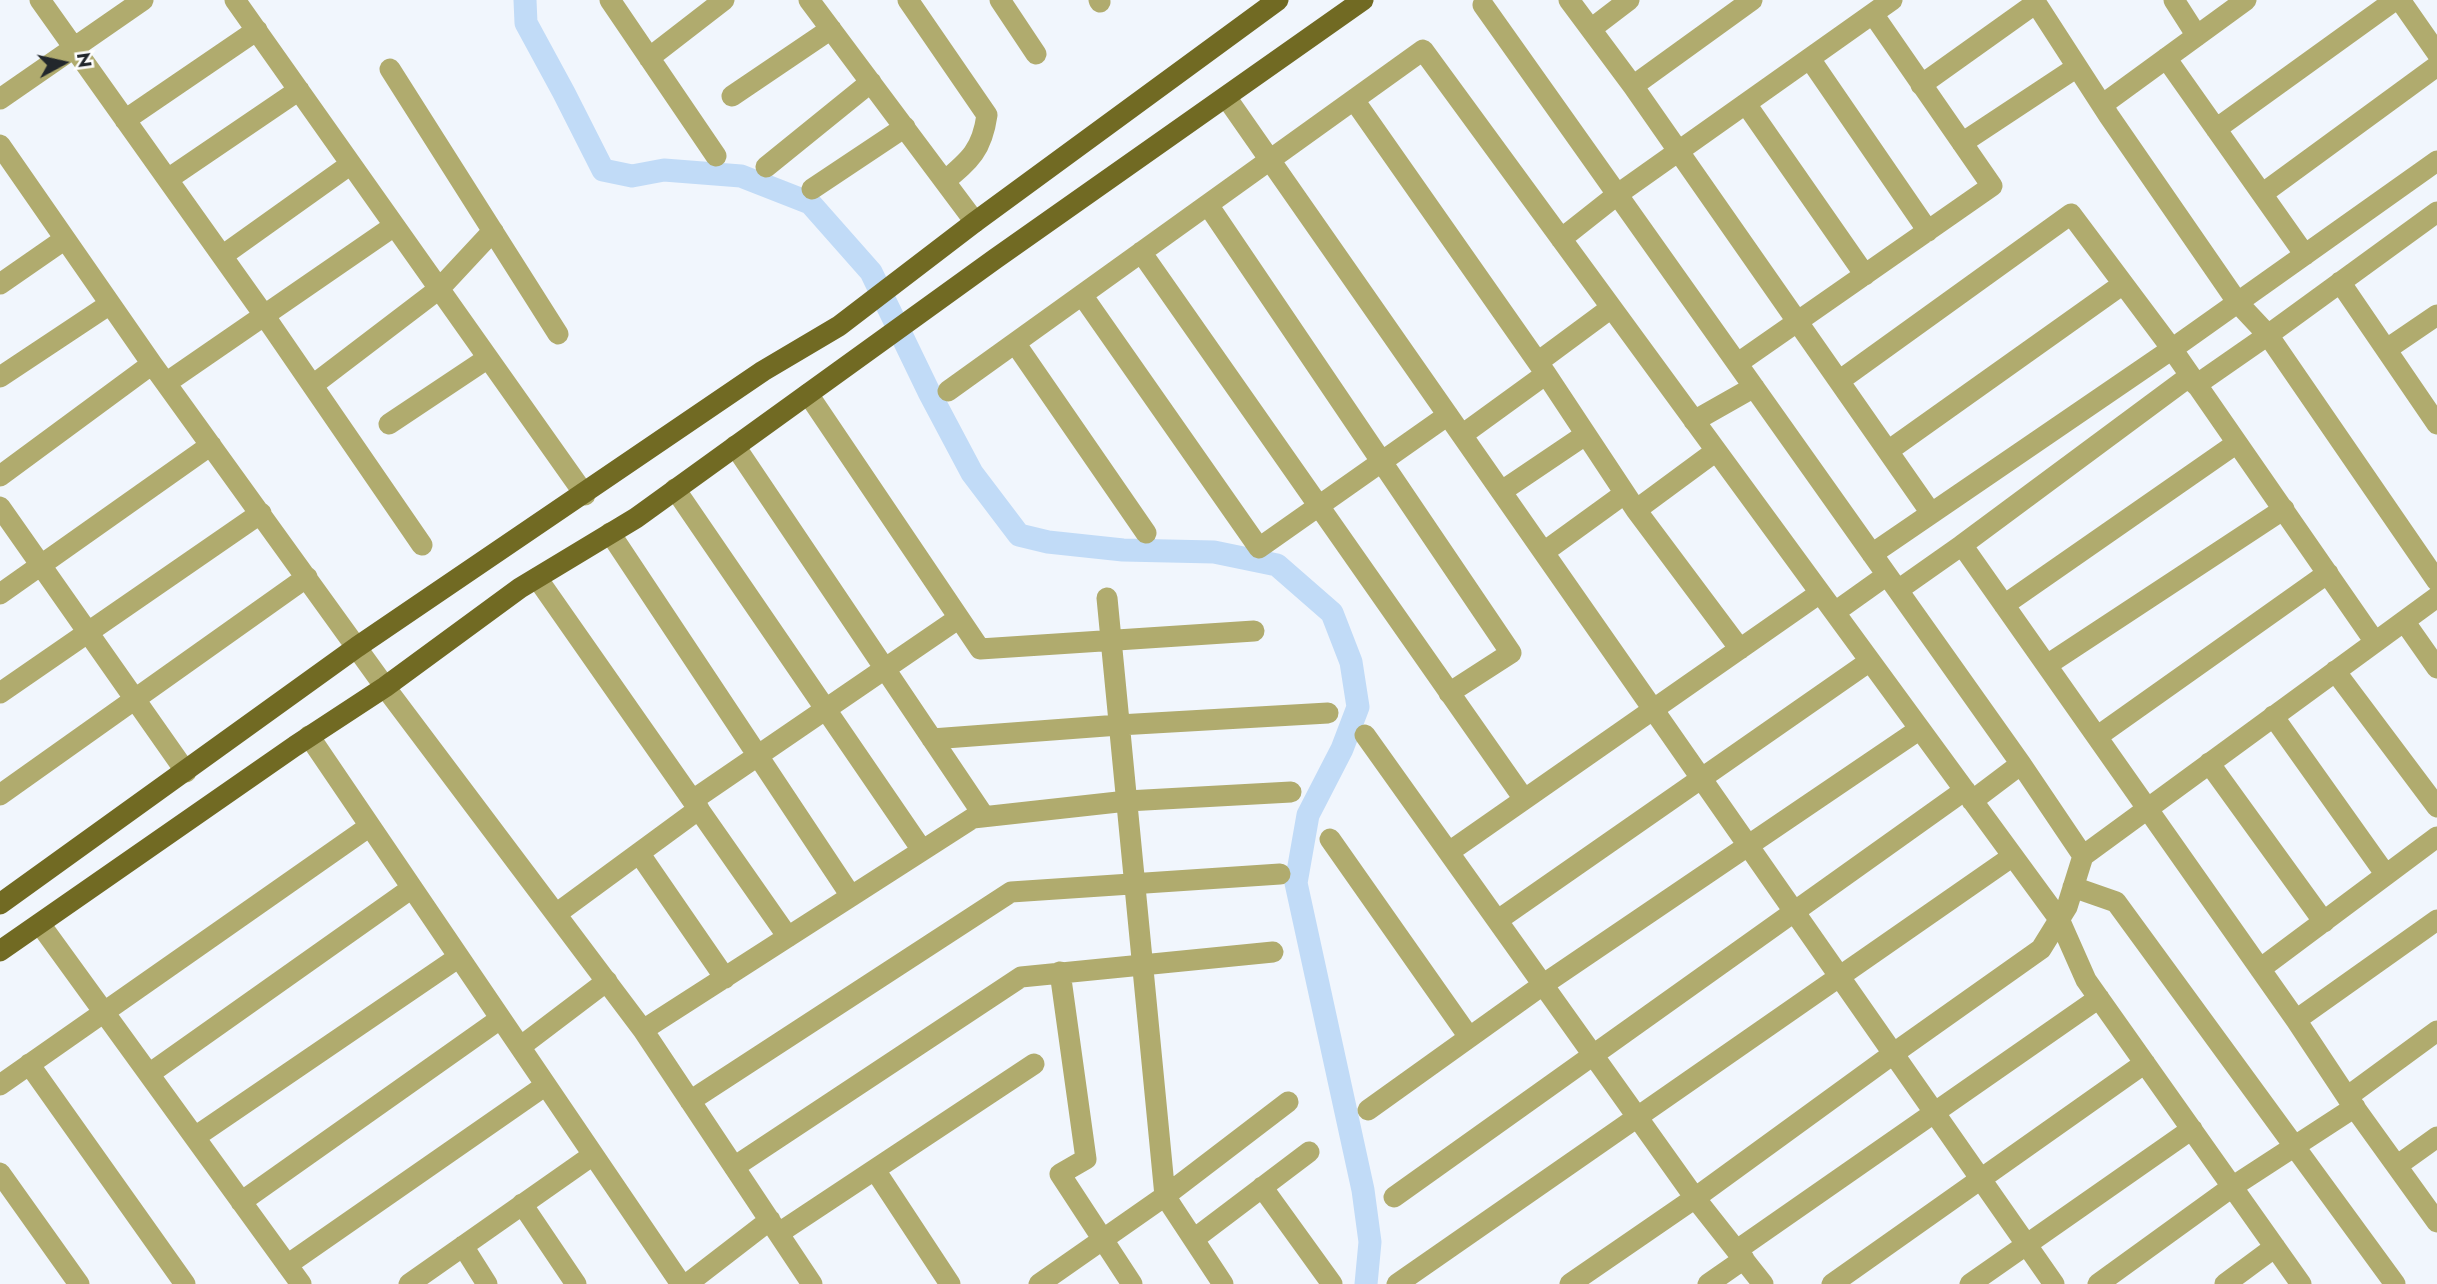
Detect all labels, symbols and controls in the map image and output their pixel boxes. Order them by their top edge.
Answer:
north arrow [28,28,98,98]
text: N [70,51,99,69]

